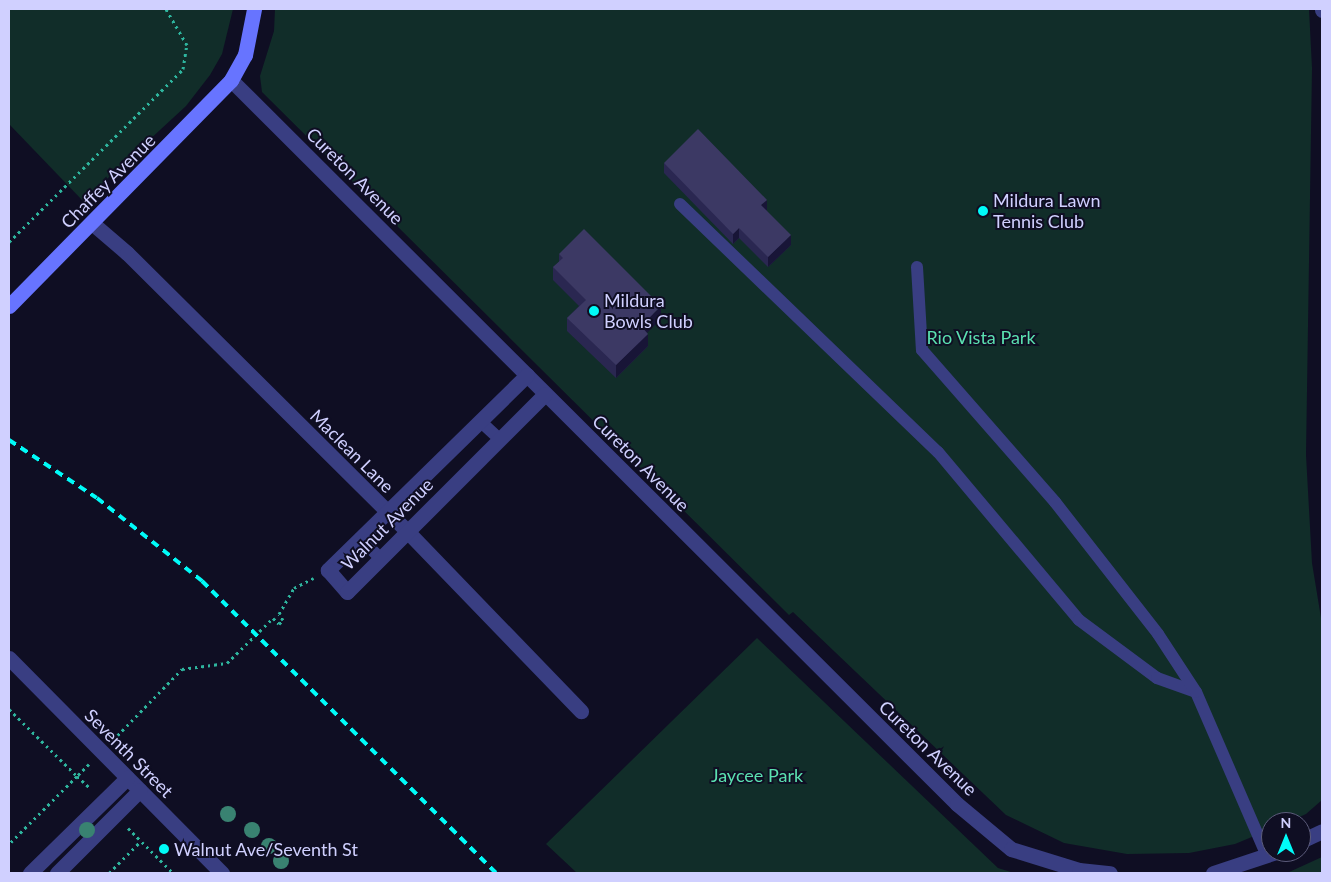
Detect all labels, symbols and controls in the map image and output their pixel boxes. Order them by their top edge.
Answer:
street label: Cureton Avenue [302,123,408,229]
street label: Chaffey Avenue [56,129,160,233]
place label: Mildura Lawn Tennis Club [993,190,1101,232]
marker: Mildura Lawn Tennis Club [977,205,989,217]
place label: Mildura Bowls Club [604,290,693,332]
marker: Mildura Bowls Club [588,305,600,317]
park label: Rio Vista Park [926,326,1036,348]
street label: Maclean Lane [306,405,398,497]
street label: Cureton Avenue [588,410,694,516]
street label: Walnut Avenue [336,473,438,575]
street label: Cureton Avenue [874,696,982,800]
street label: Seventh Street [80,704,178,802]
park label: Jaycee Park [711,764,803,786]
north arrow [1261,812,1311,862]
text: N [1281,814,1291,831]
place label: Walnut Ave/Seventh St [174,838,358,860]
marker: Walnut Ave/Seventh St [158,843,170,855]

